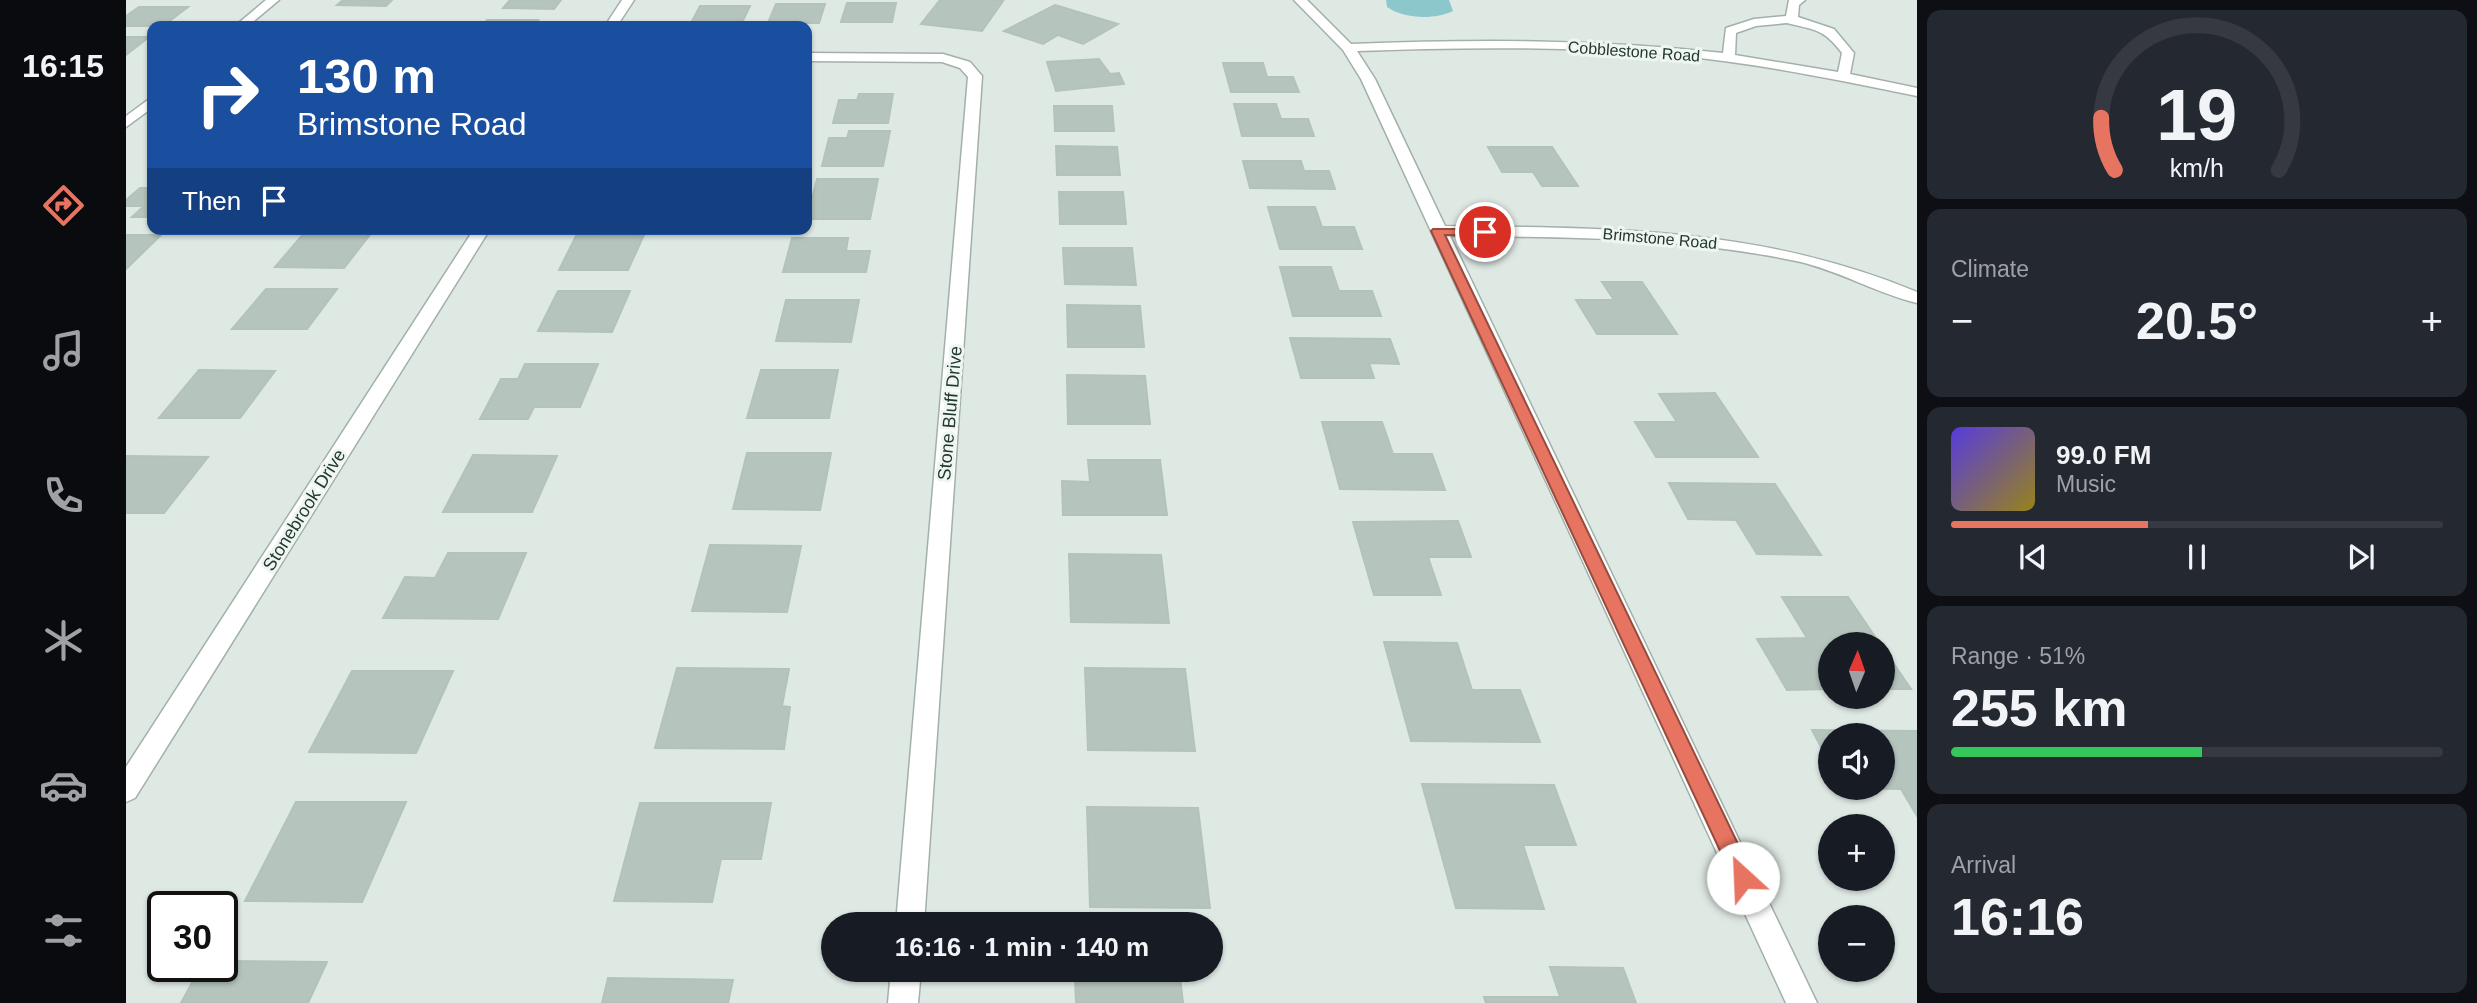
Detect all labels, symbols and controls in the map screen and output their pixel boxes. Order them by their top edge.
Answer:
street label: Cobblestone Road [1567,38,1701,65]
text: 16:15 [22,48,104,84]
icon: right [182,49,273,140]
text: 130 m [297,49,436,103]
text: 19 [2157,75,2237,156]
text: Brimstone Road [297,106,526,142]
text: km/h [2170,154,2224,182]
icon: directions [39,181,88,230]
icon: arrive [255,182,293,220]
text: Then [182,186,241,216]
pin [1455,202,1515,262]
icon: arrive [1466,213,1504,251]
street label: Brimstone Road [1602,225,1718,252]
text: Climate [1951,256,2029,282]
text: 20.5° [2136,292,2258,350]
text: − [1951,300,1973,342]
text: + [2421,300,2443,342]
icon: music [39,326,88,375]
street label: Stone Bluff Drive [934,345,966,481]
text: 99.0 FM [2056,440,2151,470]
street label: Stonebrook Drive [259,446,349,574]
icon: phone [39,471,88,520]
text: Music [2056,471,2116,497]
icon: previous [2014,538,2052,576]
icon: pause [2178,538,2216,576]
icon: next [2342,538,2380,576]
icon: climate [39,616,88,665]
north arrow [1818,632,1895,709]
map controls [1818,632,1895,982]
text: Range · 51% [1951,643,2085,669]
text: 255 km [1951,679,2127,737]
button: sound [1818,723,1895,800]
icon: car [39,761,88,810]
button: + [1818,814,1895,891]
position arrow [1706,841,1780,915]
text: Arrival [1951,852,2016,878]
text: 16:16 [1951,888,2084,946]
speed limit sign: 30 [147,891,238,982]
button: − [1818,905,1895,982]
icon: filters [39,906,88,955]
text: 16:16 · 1 min · 140 m [895,932,1149,962]

